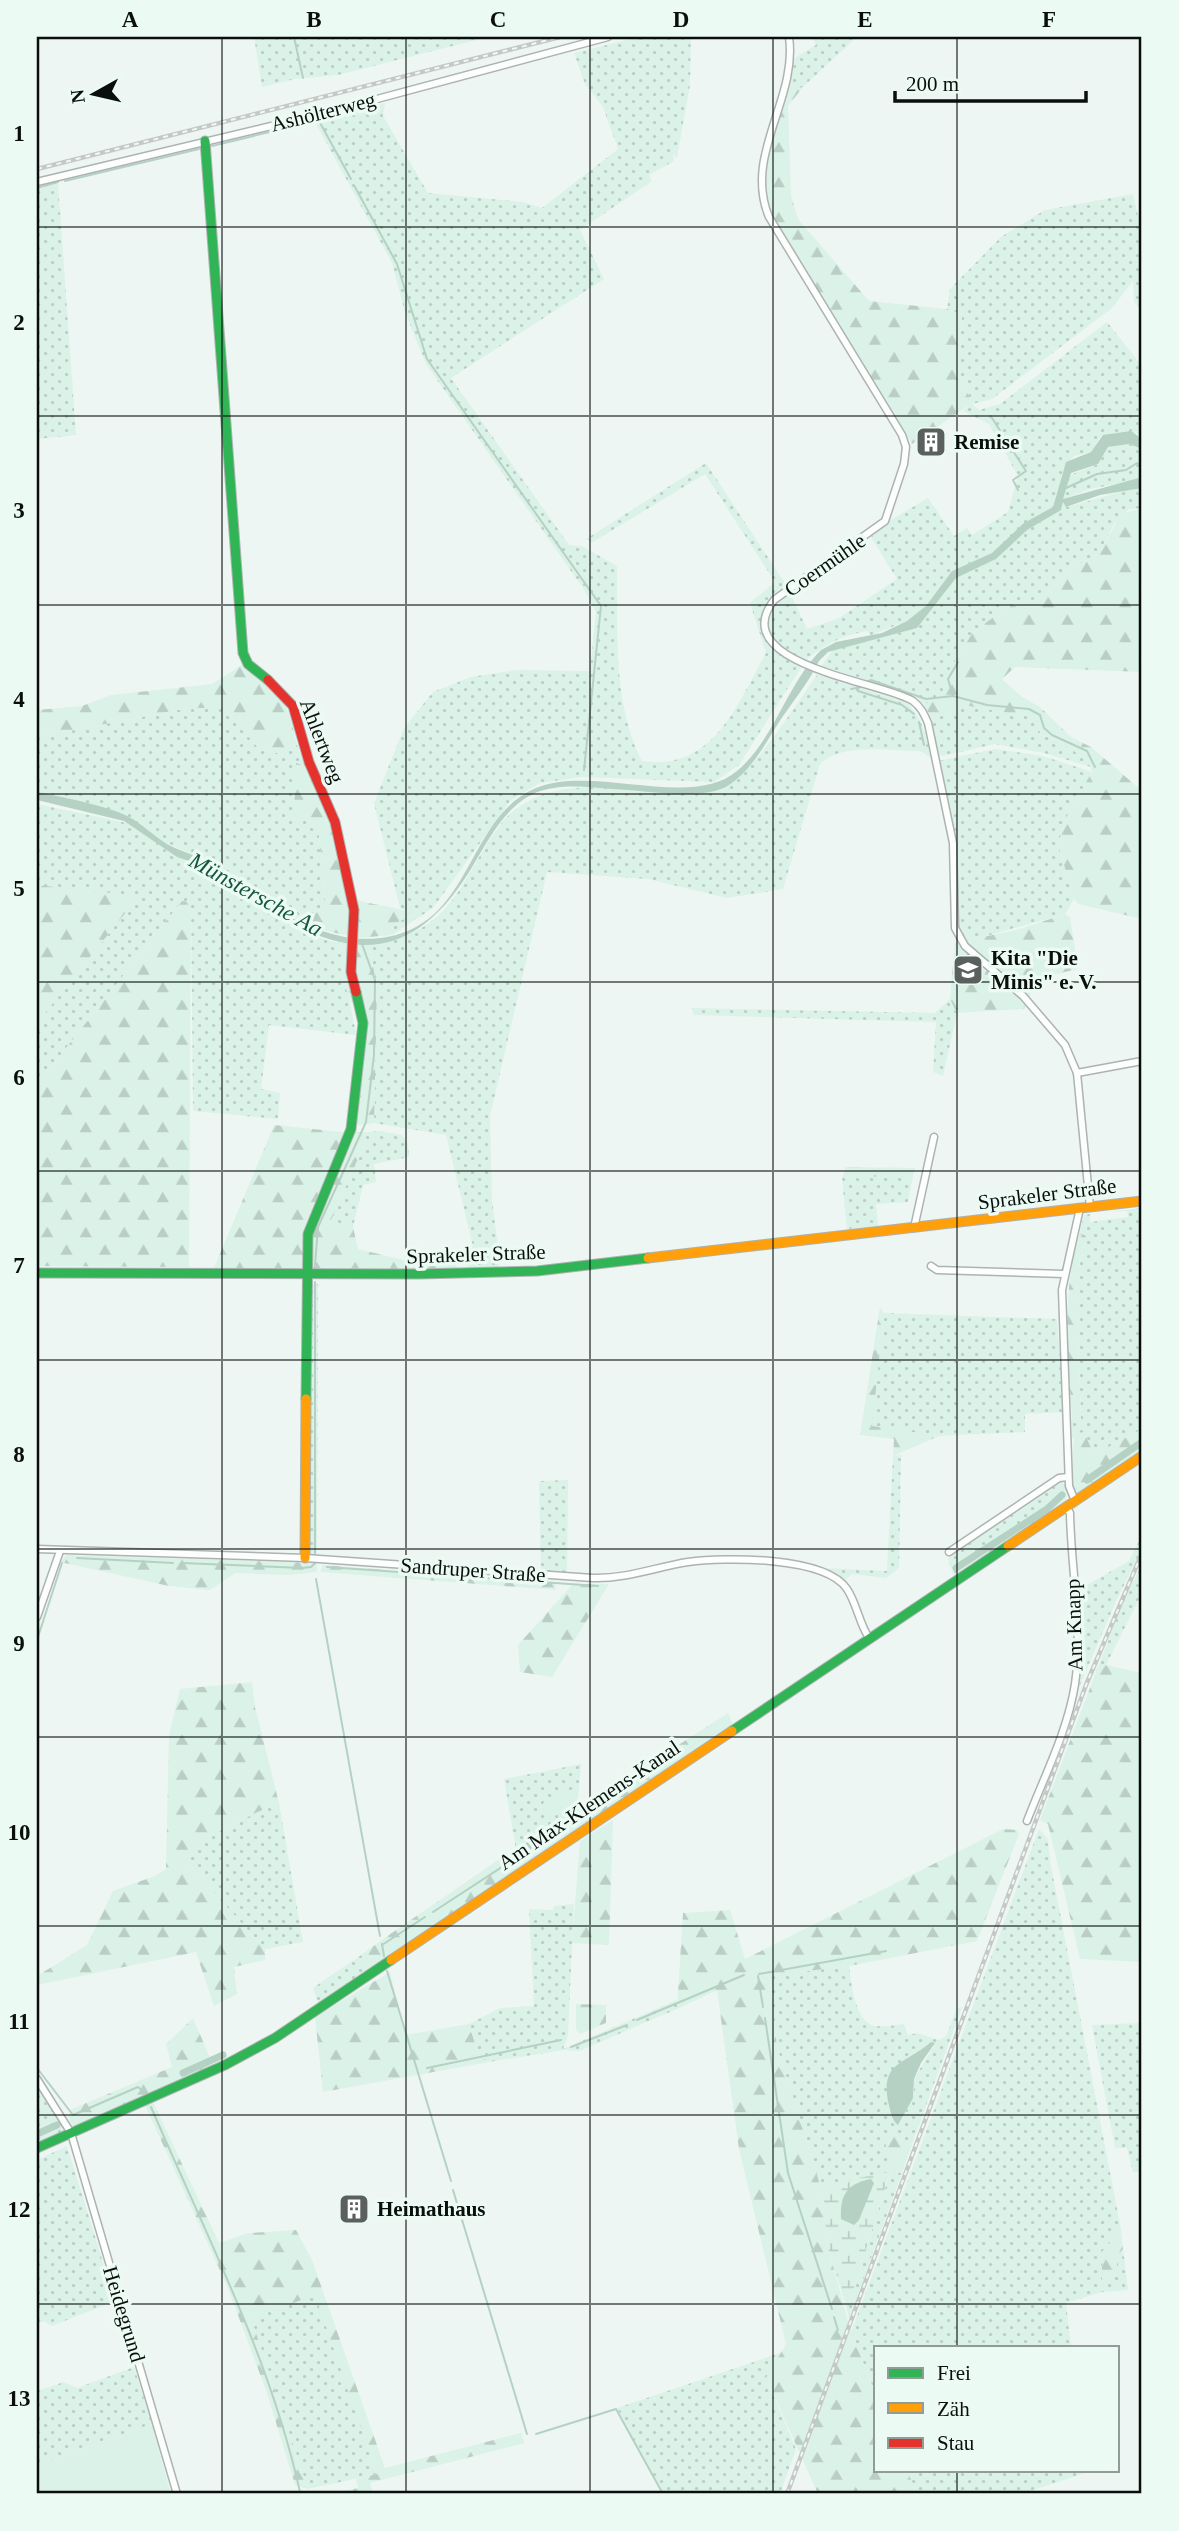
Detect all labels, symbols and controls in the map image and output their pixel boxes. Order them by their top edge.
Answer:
text: A [122,7,139,32]
text: B [306,7,322,32]
text: C [490,7,506,32]
text: D [673,7,689,32]
text: E [857,7,873,32]
text: F [1042,7,1056,32]
north arrow [60,60,130,130]
scale bar [895,60,1086,104]
text: 200 m [906,72,959,96]
street label: Ashölterweg [268,87,378,137]
text: N [66,88,89,105]
text: 1 [13,121,25,146]
text: 2 [13,310,25,335]
building icon: Remise [914,425,948,459]
place label: Remise [954,430,1019,454]
text: 3 [13,498,25,523]
street label: Coermühle [780,528,870,602]
text: 4 [13,687,25,712]
street label: Ahlertweg [295,695,349,787]
water label: Münstersche Aa [184,847,327,941]
text: 5 [13,876,25,901]
place label: Kita "Die Minis" e. V. [991,946,1096,994]
school or university icon: Kita "Die Minis" e. V. [951,953,985,987]
text: 6 [13,1065,25,1090]
street label: Sprakeler Straße [976,1174,1118,1214]
street label: Sprakeler Straße [406,1240,546,1268]
text: 7 [13,1253,25,1278]
text: 8 [13,1442,25,1467]
street label: Sandruper Straße [400,1553,546,1587]
street label: Am Knapp [1060,1578,1088,1672]
text: 9 [13,1631,25,1656]
street label: Am Max-Klemens-Kanal [494,1735,685,1875]
text: 10 [8,1820,31,1845]
text: 11 [8,2009,30,2034]
building icon: Heimathaus [337,2192,371,2226]
text: 12 [8,2197,31,2222]
place label: Heimathaus [377,2197,486,2221]
street label: Heidegrund [98,2263,150,2365]
legend [874,2346,1120,2472]
text: Frei [937,2361,971,2385]
text: 13 [8,2386,31,2411]
text: Zäh [937,2397,970,2421]
text: Stau [937,2431,975,2455]

